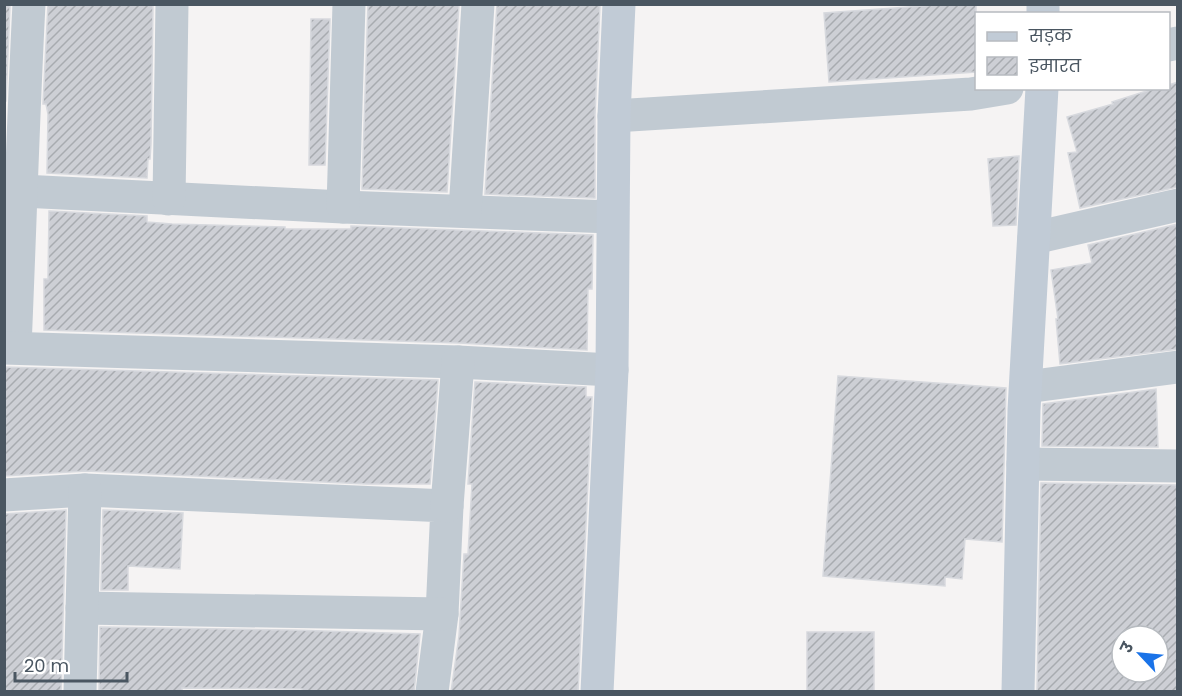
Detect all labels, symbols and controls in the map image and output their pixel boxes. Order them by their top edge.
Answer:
legend [975,12,1170,90]
text: सड़क [1028,23,1073,48]
text: इमारत [1028,53,1082,78]
north arrow [1110,624,1170,684]
text: उ [1114,638,1140,658]
scale bar [15,645,128,683]
text: 20 m [24,653,69,678]

